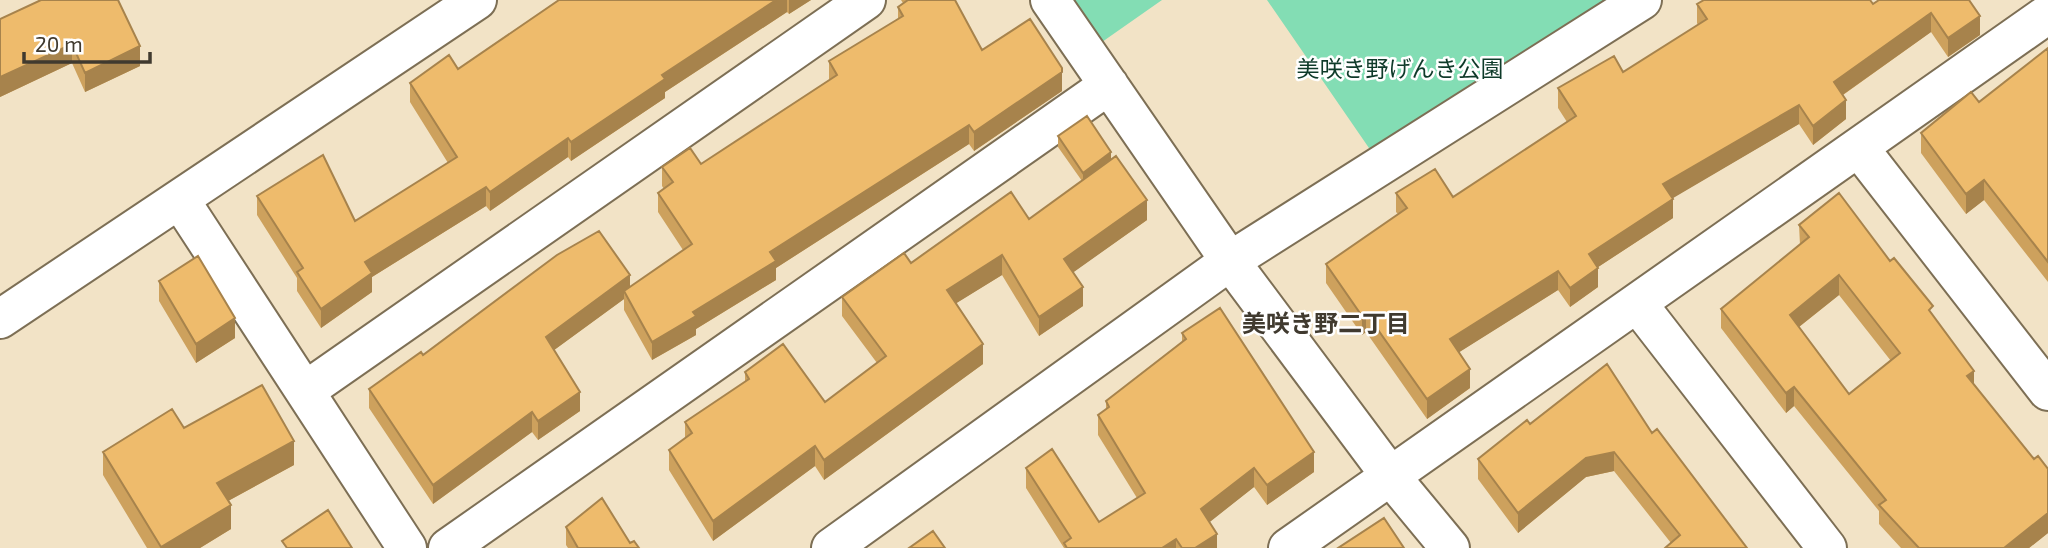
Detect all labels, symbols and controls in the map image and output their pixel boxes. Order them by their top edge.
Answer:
scale bar [24,21,150,65]
text: 20 m [35,31,83,56]
park label: 美咲き野げんき公園 [1297,54,1504,82]
district label: 美咲き野二丁目 [1242,308,1410,337]

